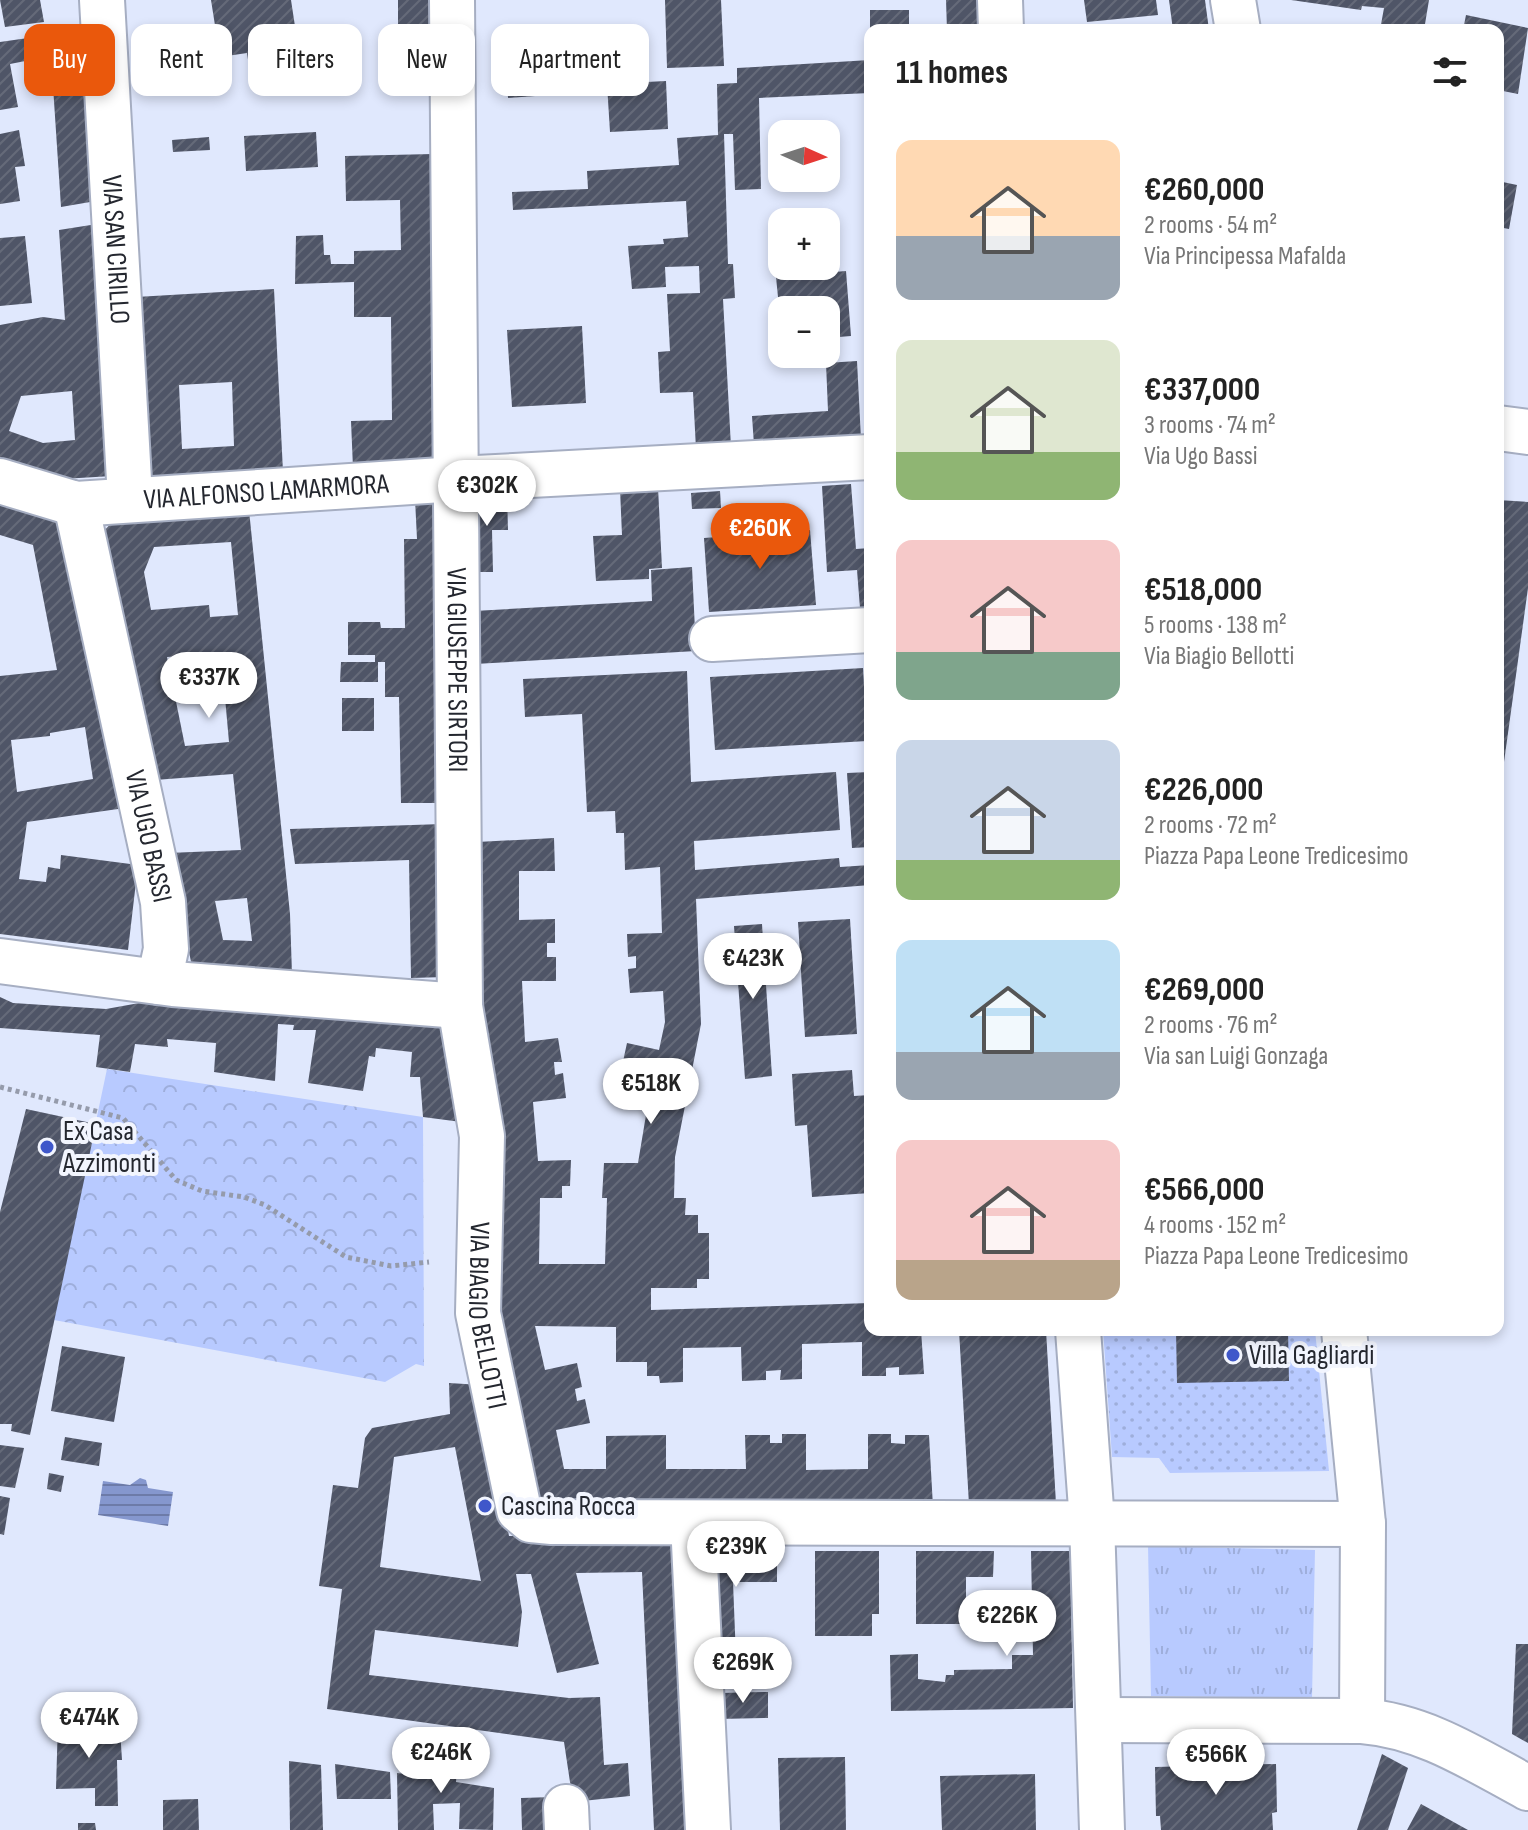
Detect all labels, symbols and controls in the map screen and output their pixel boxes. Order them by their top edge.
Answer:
chip: Buy [24,24,115,96]
chip: Rent [131,24,232,96]
chip: Filters [248,24,362,96]
chip: New [378,24,475,96]
chip: Apartment [491,24,649,96]
icon: filters [1428,50,1472,94]
text: 11 homes [896,52,1008,93]
north arrow [768,120,840,192]
map controls [768,120,840,368]
text: €260,000 [1144,169,1265,210]
icon: home [960,172,1056,268]
street label: VIA SAN CIRILLO [95,174,137,325]
button: + [768,208,840,280]
text: 2 rooms · 54 m² [1144,210,1277,241]
text: Via Principessa Mafalda [1144,241,1346,272]
button: − [768,296,840,368]
text: €337,000 [1144,369,1260,410]
icon: home [960,372,1056,468]
text: 3 rooms · 74 m² [1144,410,1276,441]
text: Via Ugo Bassi [1144,441,1258,472]
pin: €302K [431,460,543,528]
street label: VIA ALFONSO LAMARMORA [143,467,391,516]
text: €302K [456,470,518,501]
pin: €260K [704,503,816,571]
text: €260K [729,513,791,544]
street label: VIA GIUSEPPE SIRTORI [440,567,475,773]
text: €518,000 [1144,569,1262,610]
icon: home [960,572,1056,668]
text: 5 rooms · 138 m² [1144,610,1287,641]
text: Via Biagio Bellotti [1144,641,1294,672]
pin: €337K [153,652,265,720]
text: €337K [178,662,240,693]
street label: VIA UGO BASSI [118,767,179,905]
text: €226,000 [1144,769,1264,810]
icon: home [960,772,1056,868]
text: 2 rooms · 72 m² [1144,810,1277,841]
text: Piazza Papa Leone Tredicesimo [1144,841,1409,872]
pin: €423K [697,933,809,1001]
text: €423K [722,943,784,974]
text: €269,000 [1144,969,1264,1010]
icon: home [960,972,1056,1068]
text: 2 rooms · 76 m² [1144,1010,1278,1041]
text: Via san Luigi Gonzaga [1144,1041,1328,1072]
pin: €518K [595,1058,707,1126]
text: €518K [621,1068,681,1099]
place label: Ex Casa Azzimonti [62,1115,156,1180]
marker: Ex Casa Azzimonti [38,1138,56,1156]
text: €566,000 [1144,1169,1265,1210]
icon: home [960,1172,1056,1268]
text: 4 rooms · 152 m² [1144,1210,1286,1241]
street label: VIA BIAGIO BELLOTTI [461,1221,514,1412]
text: Piazza Papa Leone Tredicesimo [1144,1241,1409,1272]
place label: Villa Gagliardi [1249,1339,1375,1372]
marker: Villa Gagliardi [1224,1346,1242,1364]
place label: Cascina Rocca [501,1490,636,1523]
marker: Cascina Rocca [476,1497,494,1515]
pin: €239K [680,1521,792,1589]
text: €239K [705,1531,767,1562]
pin: €226K [951,1590,1063,1658]
text: €226K [976,1600,1038,1631]
pin: €269K [687,1637,799,1705]
text: €269K [712,1647,774,1678]
pin: €474K [33,1692,145,1760]
text: €474K [59,1702,119,1733]
pin: €246K [385,1727,497,1795]
pin: €566K [1160,1729,1272,1797]
text: €246K [410,1737,472,1768]
text: €566K [1185,1739,1247,1770]

